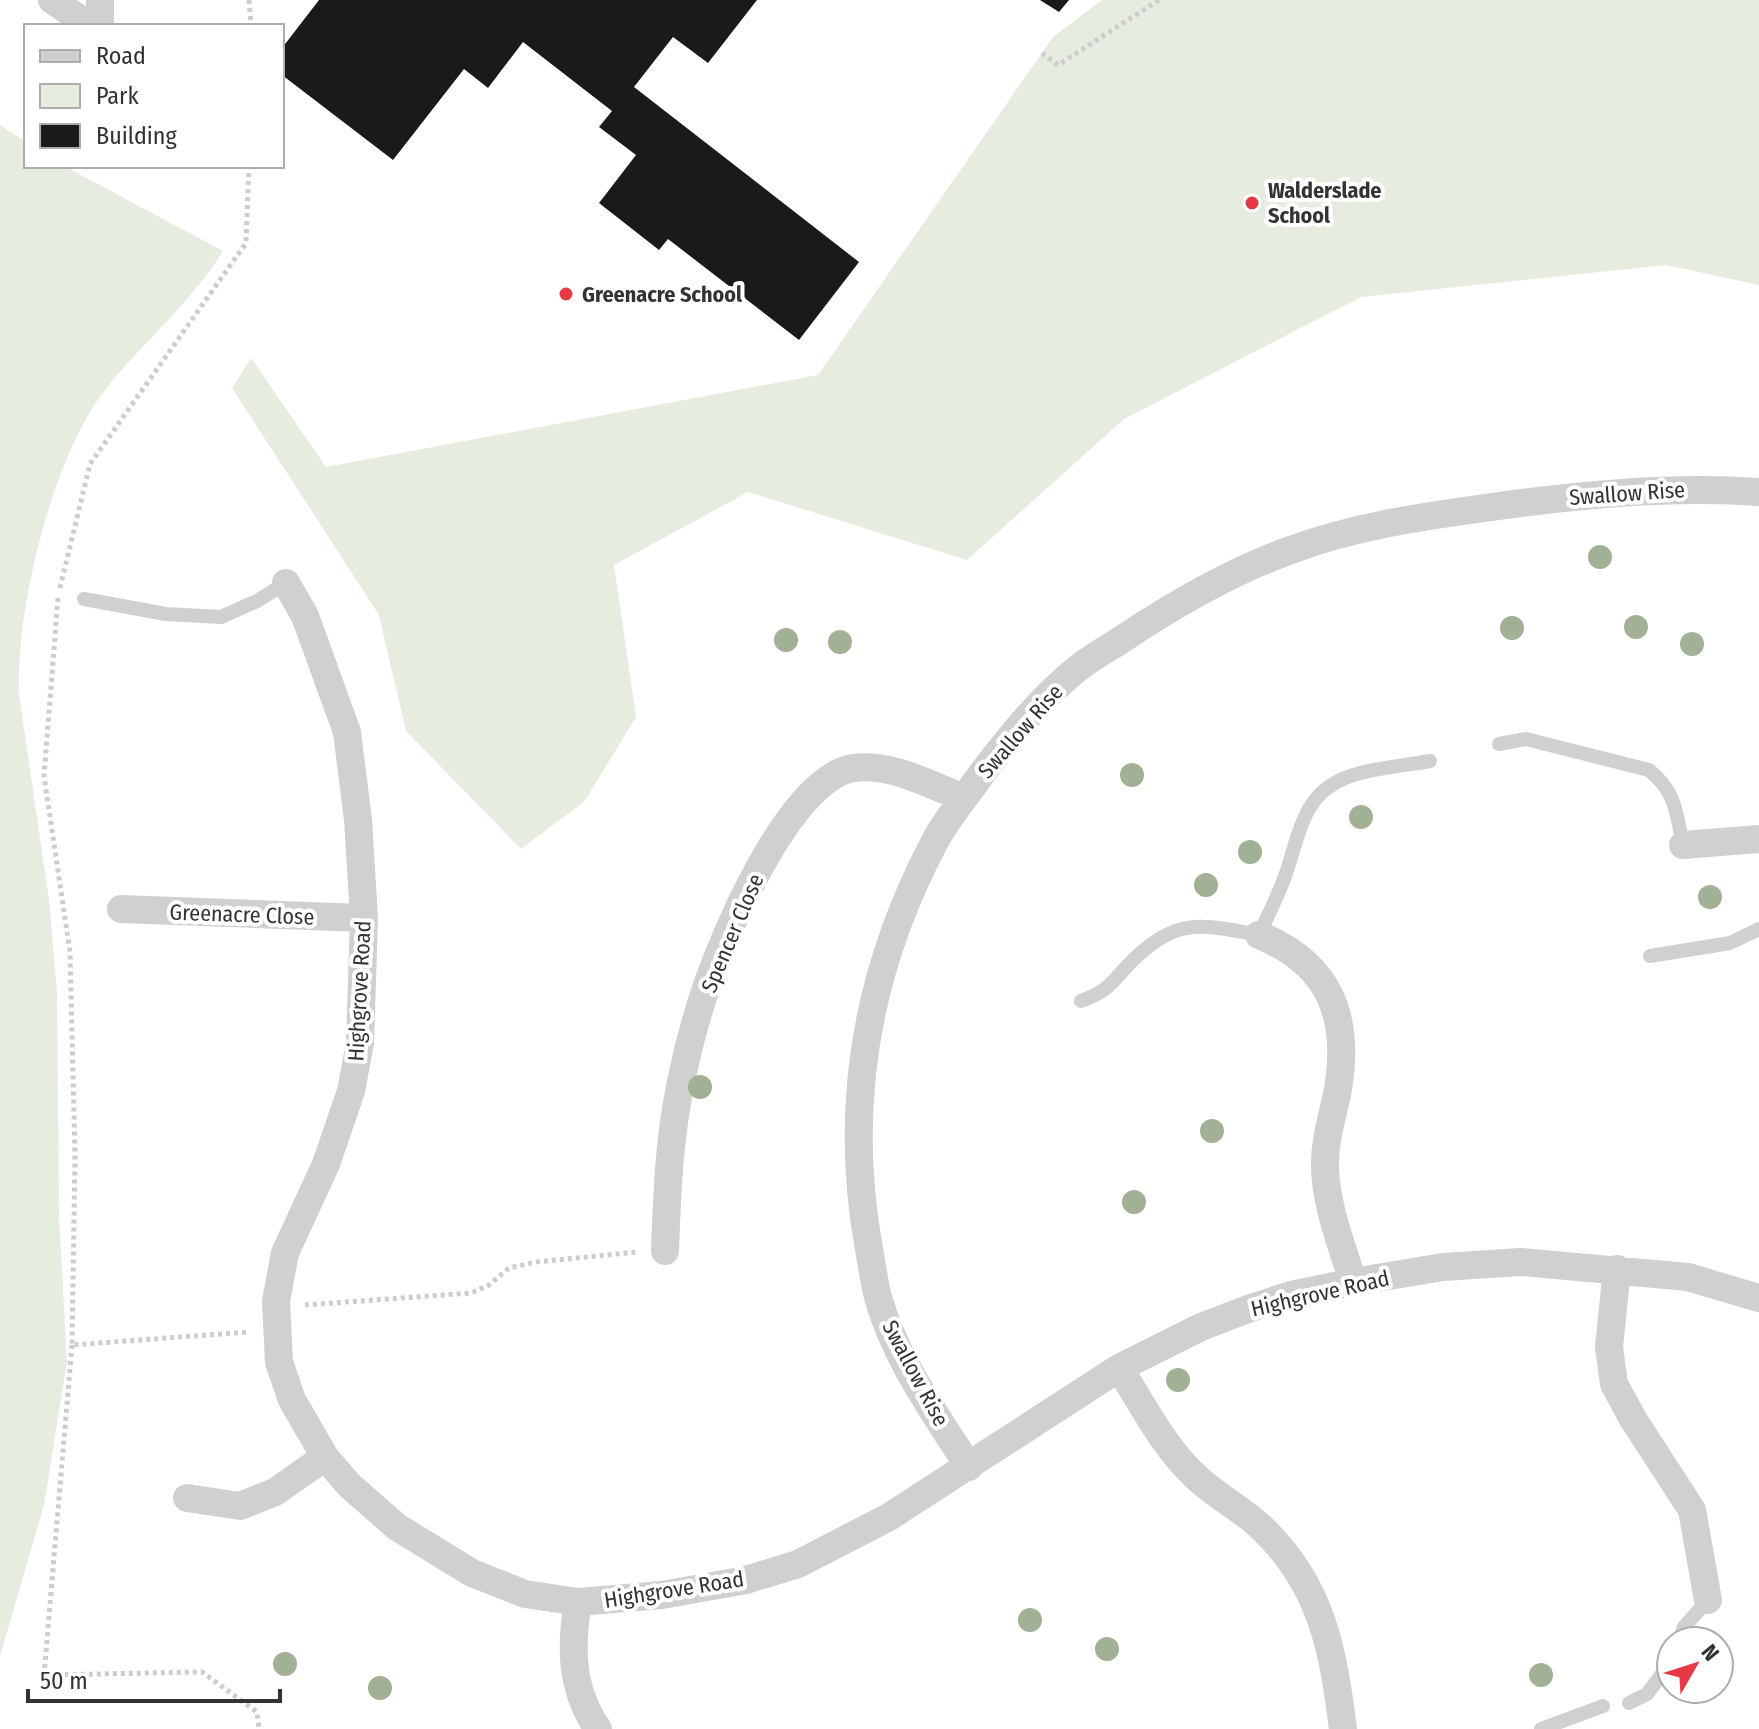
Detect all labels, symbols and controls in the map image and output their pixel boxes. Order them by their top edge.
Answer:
legend [24,24,284,168]
text: Road [96,42,146,70]
text: Park [96,82,139,110]
text: Building [96,122,178,150]
place label: Walderslade School [1268,177,1382,229]
marker: Walderslade School [1243,194,1261,212]
place label: Greenacre School [582,281,743,308]
marker: Greenacre School [557,285,575,303]
street label: Swallow Rise [1568,476,1686,511]
street label: Swallow Rise [972,679,1069,784]
street label: Spencer Close [695,870,770,997]
street label: Greenacre Close [169,898,315,931]
street label: Highgrove Road [342,920,377,1062]
street label: Highgrove Road [1248,1264,1392,1323]
street label: Swallow Rise [876,1316,955,1431]
street label: Highgrove Road [602,1565,746,1614]
north arrow [1655,1625,1735,1705]
text: N [1696,1639,1725,1666]
scale bar [28,1653,280,1703]
text: 50 m [40,1667,88,1695]

